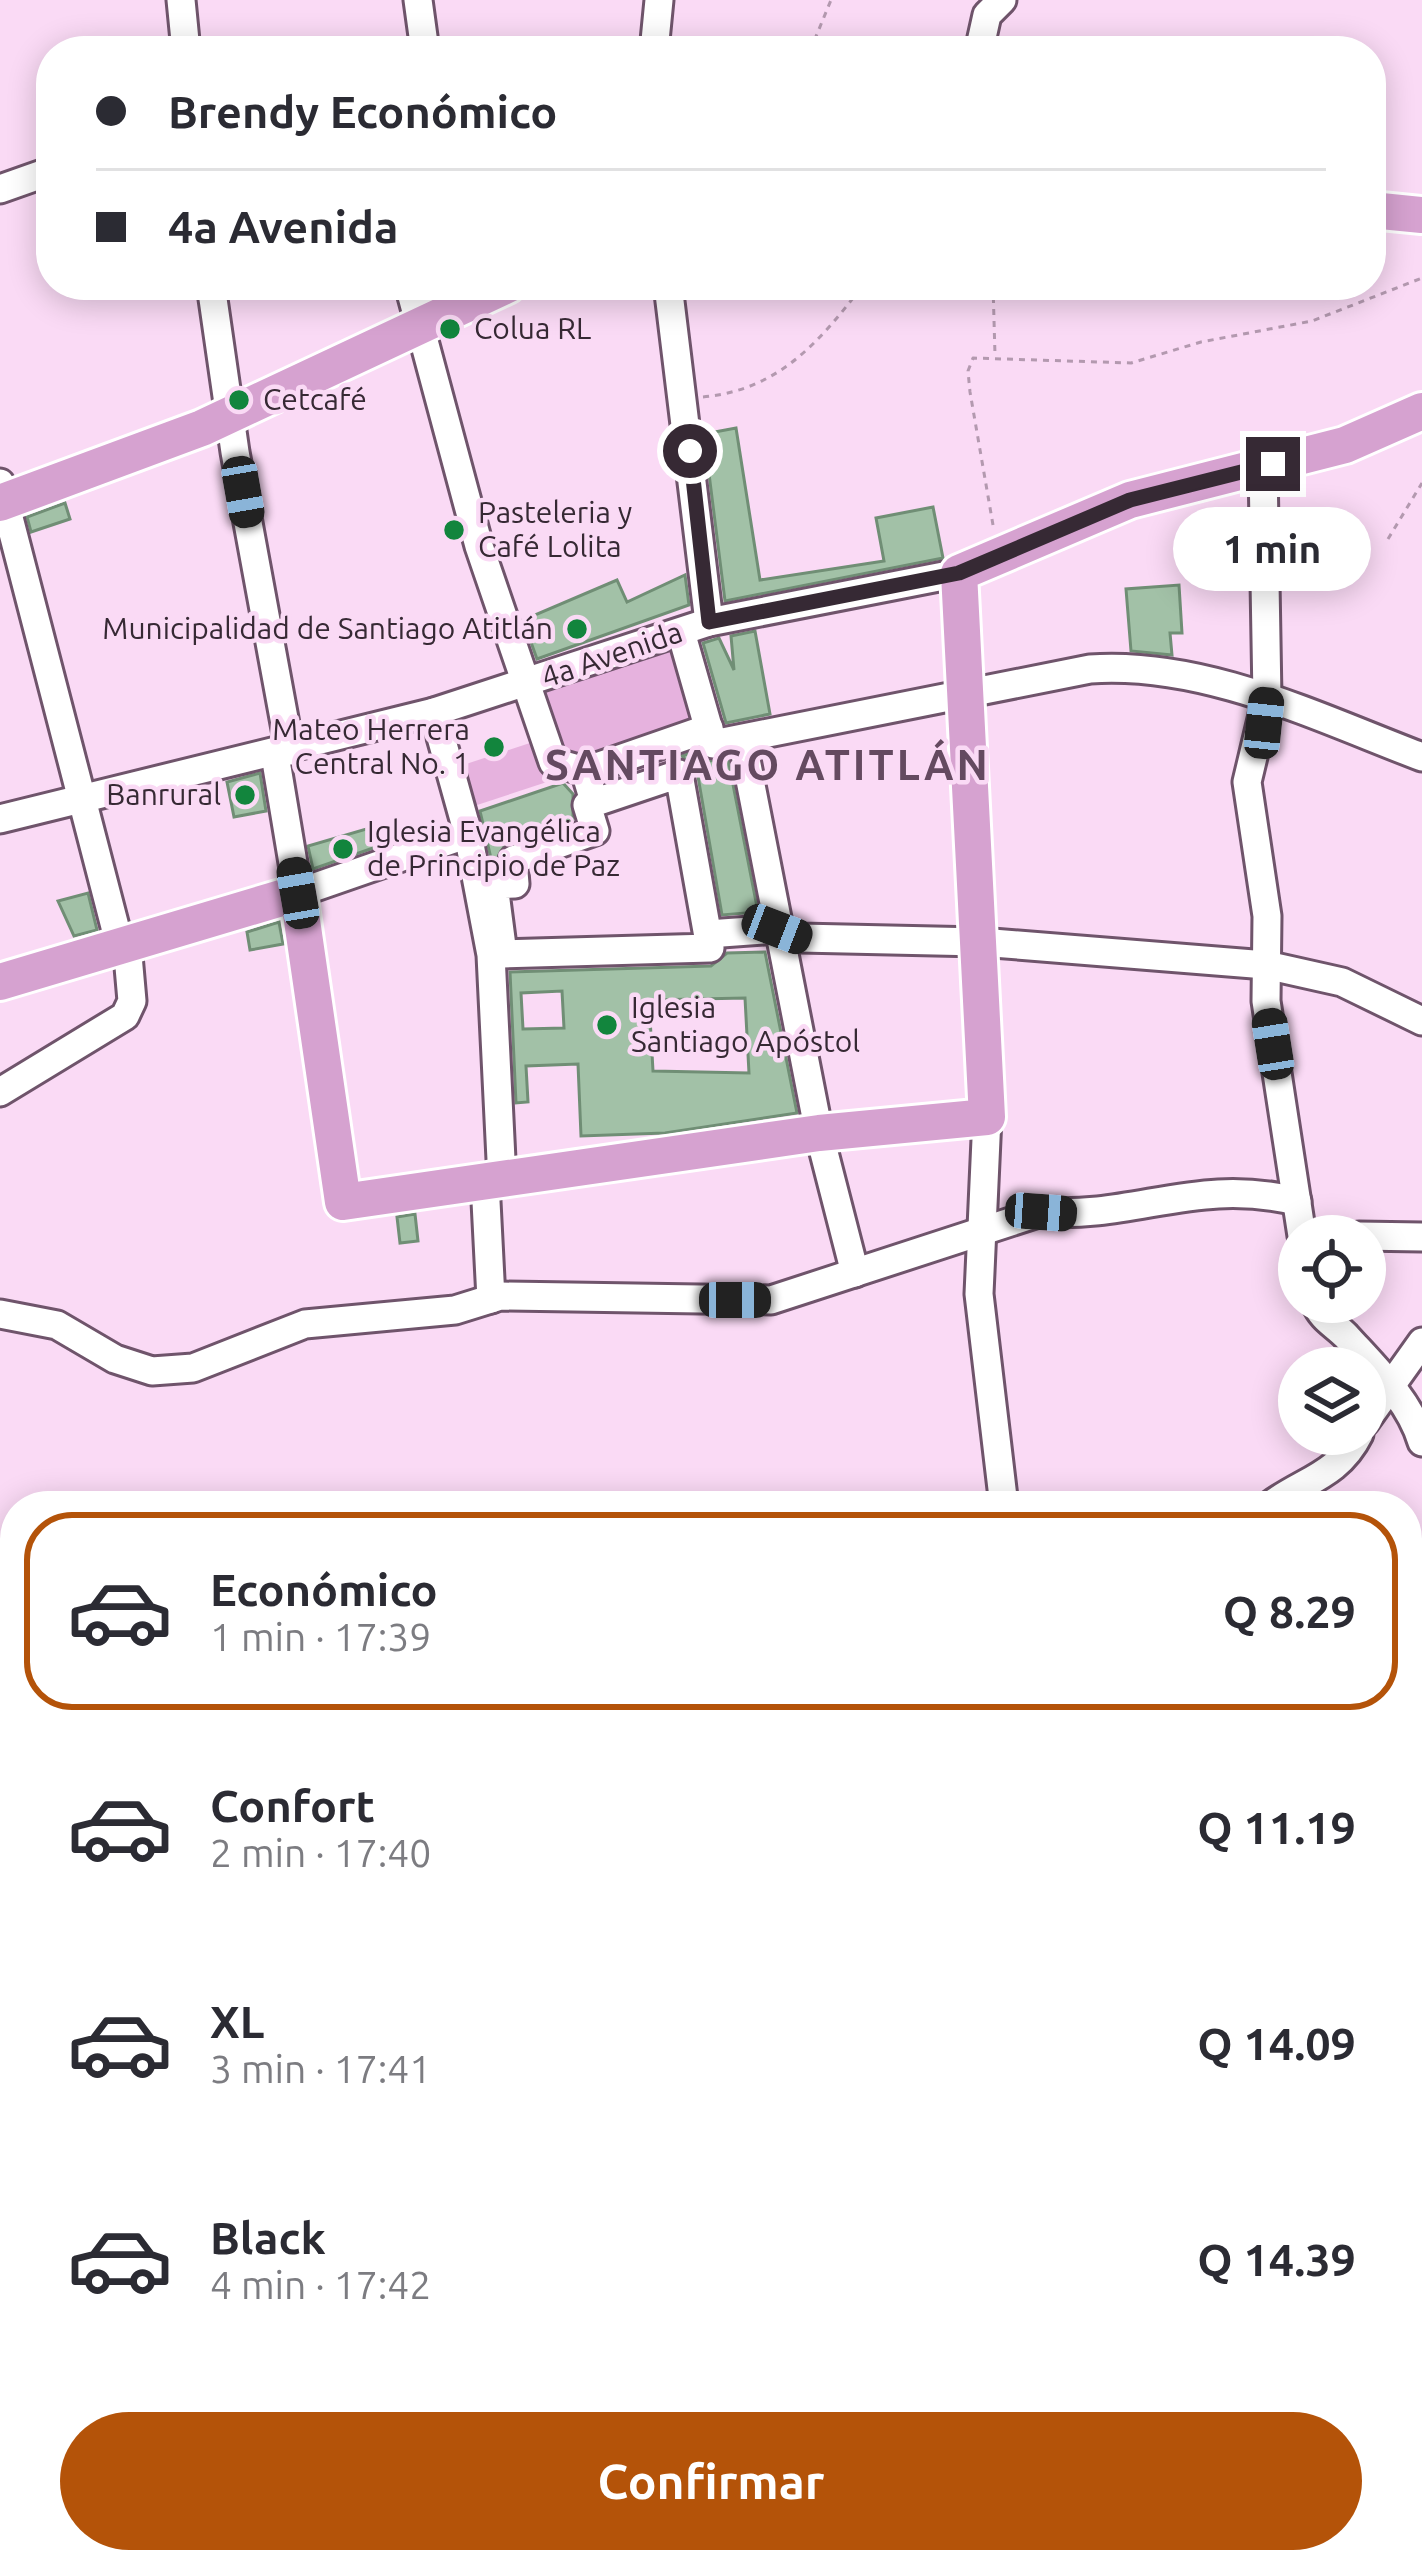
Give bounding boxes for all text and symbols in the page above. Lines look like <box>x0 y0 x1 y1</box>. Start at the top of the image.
text: Brendy Económico <box>168 86 557 137</box>
text: 4a Avenida <box>168 201 399 252</box>
place label: Colua RL <box>474 311 591 345</box>
marker: Colua RL <box>437 316 463 342</box>
place label: Cetcafé <box>263 382 367 416</box>
marker: Cetcafé <box>226 387 252 413</box>
route start <box>663 424 717 478</box>
route end <box>1246 437 1300 491</box>
car <box>219 453 267 531</box>
place label: Pasteleria y Café Lolita <box>478 495 632 563</box>
callout: 1 min <box>1174 506 1372 590</box>
marker: Pasteleria y Café Lolita <box>441 517 467 543</box>
text: 1 min <box>1223 527 1321 570</box>
place label: Municipalidad de Santiago Atitlán <box>102 611 553 645</box>
street label: 4a Avenida <box>537 614 687 694</box>
marker: Municipalidad de Santiago Atitlán <box>564 616 590 642</box>
car <box>1242 685 1286 761</box>
place label: Mateo Herrera Central No. 1 <box>272 712 470 780</box>
marker: Mateo Herrera Central No. 1 <box>481 734 507 760</box>
district label: SANTIAGO ATITLÁN <box>545 738 991 788</box>
place label: Banrural <box>106 777 221 811</box>
marker: Banrural <box>232 782 258 808</box>
place label: Iglesia Evangélica de Principio de Paz <box>367 814 620 882</box>
marker: Iglesia Evangélica de Principio de Paz <box>330 836 356 862</box>
car <box>274 854 322 932</box>
car <box>737 899 817 959</box>
place label: Iglesia Santiago Apóstol <box>631 990 860 1058</box>
car <box>1250 1006 1296 1082</box>
marker: Iglesia Santiago Apóstol <box>594 1012 620 1038</box>
car <box>1004 1192 1078 1232</box>
map controls <box>1278 1215 1386 1455</box>
button: locate <box>1278 1215 1386 1323</box>
car <box>699 1282 771 1318</box>
button: layers <box>1278 1347 1386 1455</box>
icon: car <box>66 1557 174 1665</box>
text: Económico <box>210 1564 438 1615</box>
text: Q 8.29 <box>1223 1586 1356 1637</box>
text: 1 min · 17:39 <box>210 1615 431 1658</box>
icon: car <box>66 1773 174 1881</box>
text: Confort <box>210 1780 375 1831</box>
text: Q 11.19 <box>1197 1802 1356 1853</box>
text: 2 min · 17:40 <box>210 1831 431 1874</box>
icon: car <box>66 1989 174 2097</box>
text: XL <box>210 1996 264 2047</box>
text: Q 14.09 <box>1197 2018 1356 2069</box>
text: 3 min · 17:41 <box>210 2047 431 2090</box>
icon: car <box>66 2205 174 2313</box>
text: Black <box>210 2212 326 2263</box>
text: Q 14.39 <box>1197 2234 1356 2285</box>
text: 4 min · 17:42 <box>210 2263 431 2306</box>
button: Confirmar <box>60 2412 1362 2550</box>

